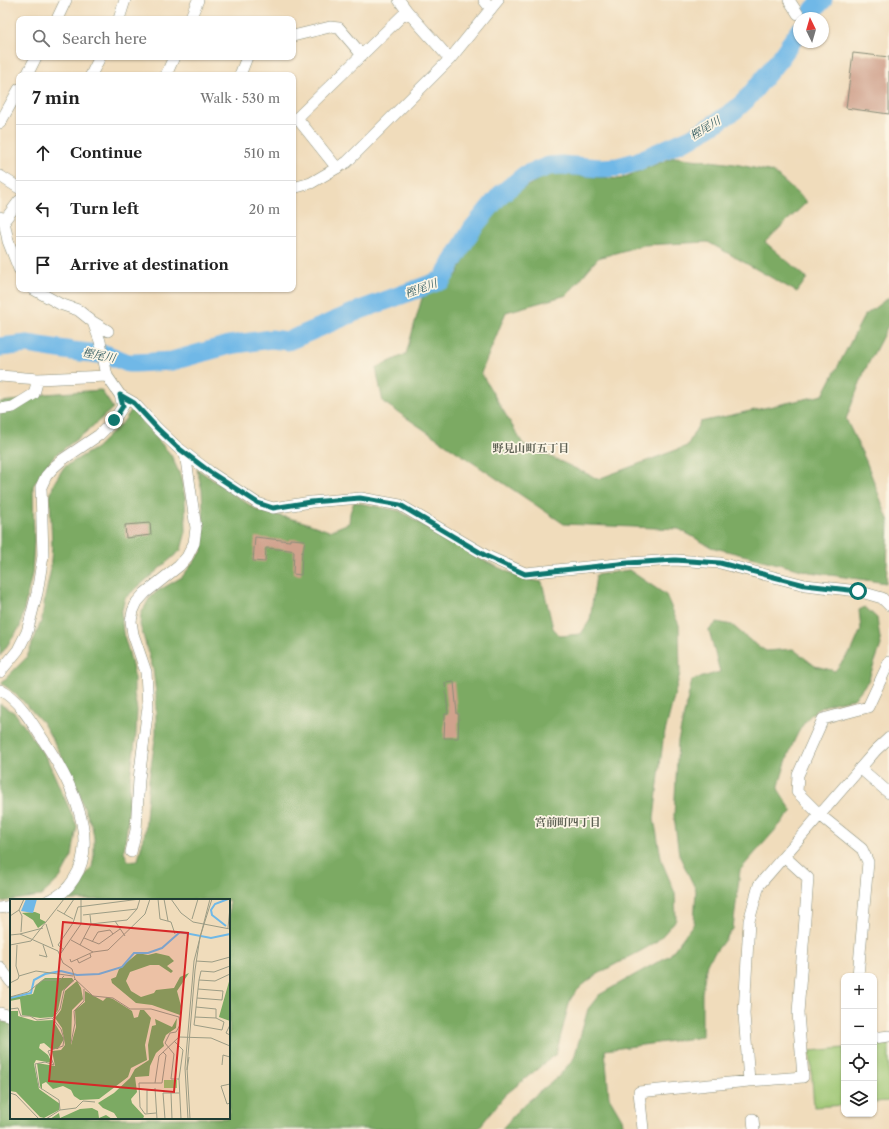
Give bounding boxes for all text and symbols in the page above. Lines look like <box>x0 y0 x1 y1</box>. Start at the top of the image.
north arrow <box>793 12 829 48</box>
search box <box>16 16 296 60</box>
icon: search <box>30 27 52 49</box>
text: Search here <box>62 29 147 48</box>
text: 7 min <box>32 88 80 108</box>
text: Walk · 530 m <box>200 90 280 106</box>
water label: 樫尾川 <box>687 113 724 142</box>
icon: ahead <box>32 142 54 164</box>
text: Continue <box>70 143 142 162</box>
text: 510 m <box>244 145 280 161</box>
icon: left <box>32 198 54 220</box>
text: Turn left <box>70 199 139 218</box>
text: 20 m <box>249 201 280 217</box>
icon: arrive <box>32 254 54 276</box>
text: Arrive at destination <box>70 255 229 274</box>
water label: 樫尾川 <box>403 275 440 300</box>
water label: 樫尾川 <box>81 345 118 365</box>
route end <box>105 411 123 429</box>
district label: 野見山町五丁目 <box>493 441 570 455</box>
route start <box>849 582 867 600</box>
district label: 宮前町四丁目 <box>535 815 601 829</box>
inset map <box>10 899 230 1119</box>
map controls <box>841 973 877 1117</box>
button: + <box>841 973 877 1009</box>
button: − <box>841 1009 877 1045</box>
button: locate <box>841 1045 877 1081</box>
button: layers <box>841 1081 877 1117</box>

